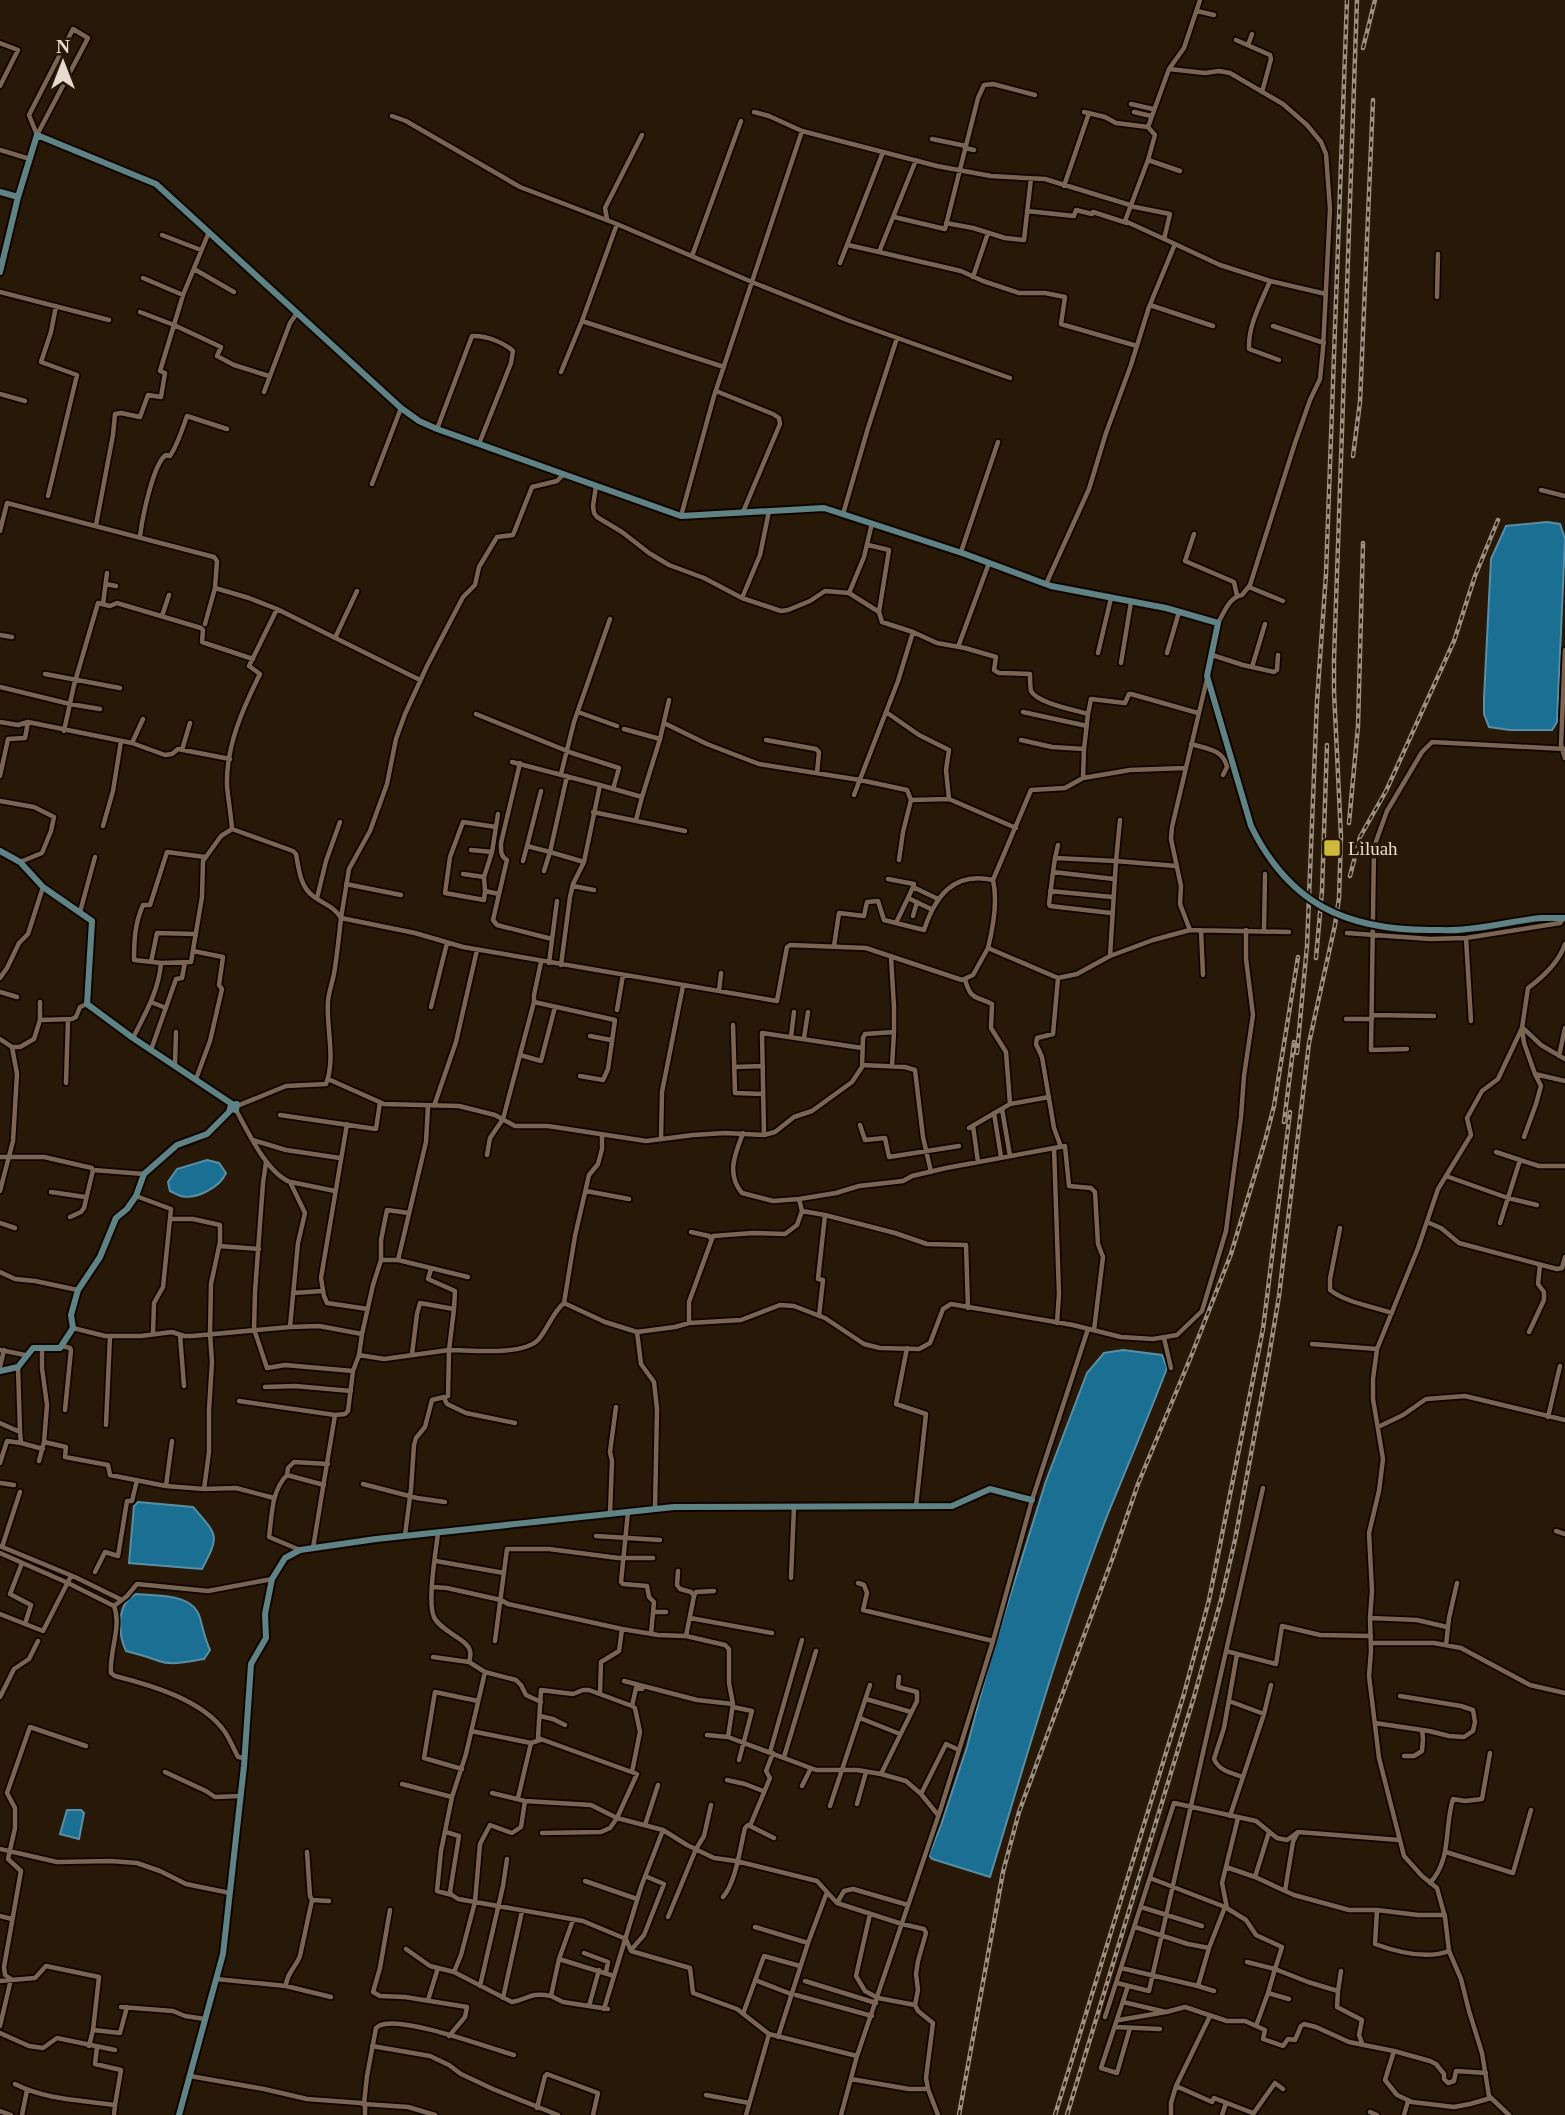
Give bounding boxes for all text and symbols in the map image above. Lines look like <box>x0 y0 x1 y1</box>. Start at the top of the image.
north arrow <box>28 28 98 98</box>
text: N <box>56 36 70 57</box>
marker: Liluah <box>1322 838 1342 858</box>
place label: Liluah <box>1348 838 1398 859</box>

